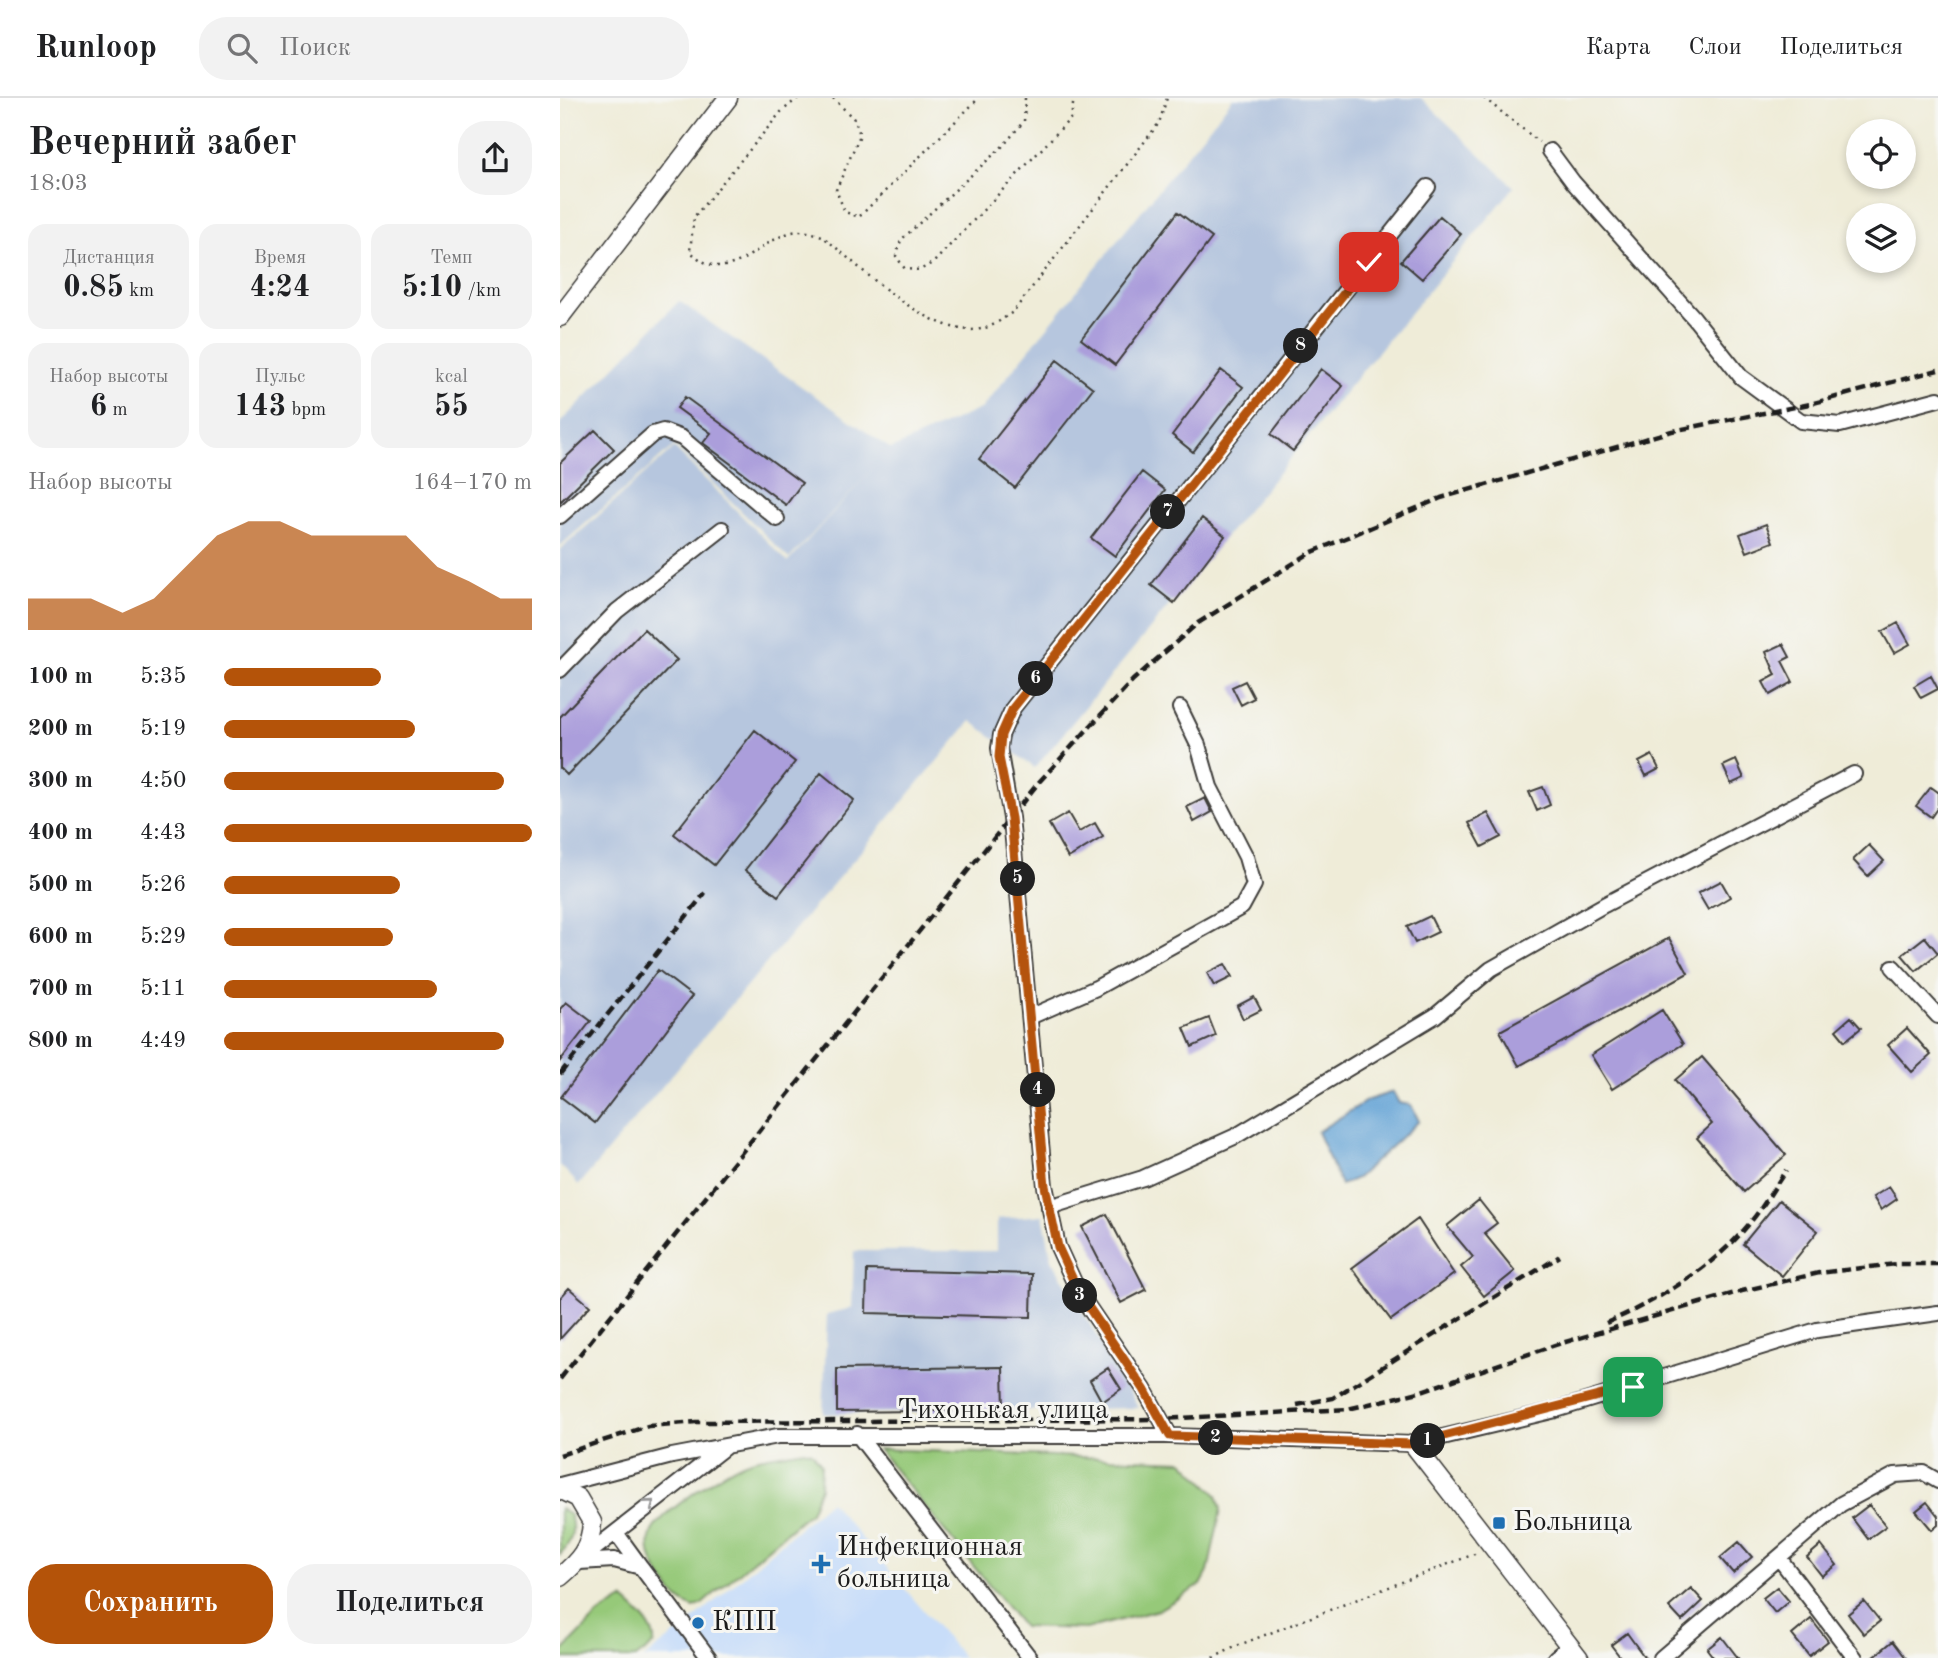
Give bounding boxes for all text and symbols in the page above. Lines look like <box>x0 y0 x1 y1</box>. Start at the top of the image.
search box <box>199 17 689 80</box>
icon: search <box>223 29 261 67</box>
text: Runloop <box>35 32 157 65</box>
text: Поиск <box>279 35 351 61</box>
text: Карта <box>1586 36 1651 60</box>
text: Слои <box>1689 36 1742 60</box>
text: Поделиться <box>1780 36 1903 60</box>
map controls <box>1846 119 1916 273</box>
button: locate <box>1846 119 1916 189</box>
button: share <box>458 121 532 195</box>
text: Вечерний забег <box>28 125 297 163</box>
text: 18:03 <box>28 172 88 195</box>
button: layers <box>1846 203 1916 273</box>
pin <box>1339 232 1399 292</box>
icon: check <box>1350 243 1388 281</box>
text: Дистанция <box>63 249 155 268</box>
text: Время <box>254 249 306 268</box>
text: Темп <box>430 249 473 268</box>
text: 0.85 <box>63 273 124 303</box>
text: 4:24 <box>250 273 310 303</box>
text: 5:10 <box>402 273 462 303</box>
text: km <box>124 282 154 301</box>
text: /km <box>462 282 501 301</box>
pin: 8 <box>1284 328 1318 364</box>
text: 8 <box>1295 336 1306 355</box>
text: Набор высоты <box>49 368 168 387</box>
text: Пульс <box>255 368 305 387</box>
text: kcal <box>435 368 468 387</box>
text: 6 <box>90 392 107 422</box>
text: 143 <box>234 392 286 422</box>
text: 55 <box>434 392 469 422</box>
text: m <box>107 401 128 420</box>
text: bpm <box>286 401 326 420</box>
text: Набор высоты <box>28 471 172 494</box>
text: 164–170 m <box>413 471 532 494</box>
pin: 7 <box>1150 494 1186 530</box>
text: 7 <box>1162 502 1173 521</box>
pin: 6 <box>1018 662 1054 696</box>
text: 100 m <box>28 665 93 688</box>
text: 5:35 <box>140 665 186 688</box>
text: 6 <box>1030 669 1041 688</box>
text: 200 m <box>28 717 93 740</box>
text: 5:19 <box>140 717 186 740</box>
text: 300 m <box>28 769 93 792</box>
text: 4:50 <box>140 769 186 792</box>
text: 400 m <box>28 821 93 844</box>
text: 4:43 <box>140 821 186 844</box>
pin: 5 <box>1000 862 1036 896</box>
text: 5 <box>1012 869 1023 888</box>
text: 500 m <box>28 873 93 896</box>
text: 5:26 <box>140 873 186 896</box>
text: 600 m <box>28 925 93 948</box>
text: 5:29 <box>140 925 186 948</box>
text: 700 m <box>28 977 93 1000</box>
text: 5:11 <box>140 977 186 1000</box>
text: 800 m <box>28 1029 93 1052</box>
text: 4:49 <box>140 1029 186 1052</box>
pin: 4 <box>1021 1072 1056 1108</box>
text: 4 <box>1032 1080 1043 1099</box>
pin: 3 <box>1063 1278 1098 1314</box>
text: 3 <box>1074 1286 1085 1305</box>
pin <box>1603 1357 1663 1417</box>
icon: arrive <box>1614 1368 1652 1406</box>
street label: Тихонькая улица <box>897 1397 1109 1425</box>
pin: 2 <box>1198 1420 1234 1456</box>
pin: 1 <box>1410 1424 1446 1458</box>
text: 2 <box>1210 1428 1221 1447</box>
text: 1 <box>1422 1431 1433 1450</box>
one-way arrow <box>642 1500 655 1513</box>
place label: Больница <box>1513 1509 1632 1537</box>
marker: Больница <box>1491 1515 1507 1531</box>
place label: Инфекционная больница <box>837 1534 1023 1594</box>
marker: Инфекционная больница <box>811 1554 831 1574</box>
button: Сохранить <box>28 1564 273 1644</box>
button: Поделиться <box>287 1564 532 1644</box>
place label: КПП <box>712 1609 777 1637</box>
marker: КПП <box>690 1615 706 1631</box>

